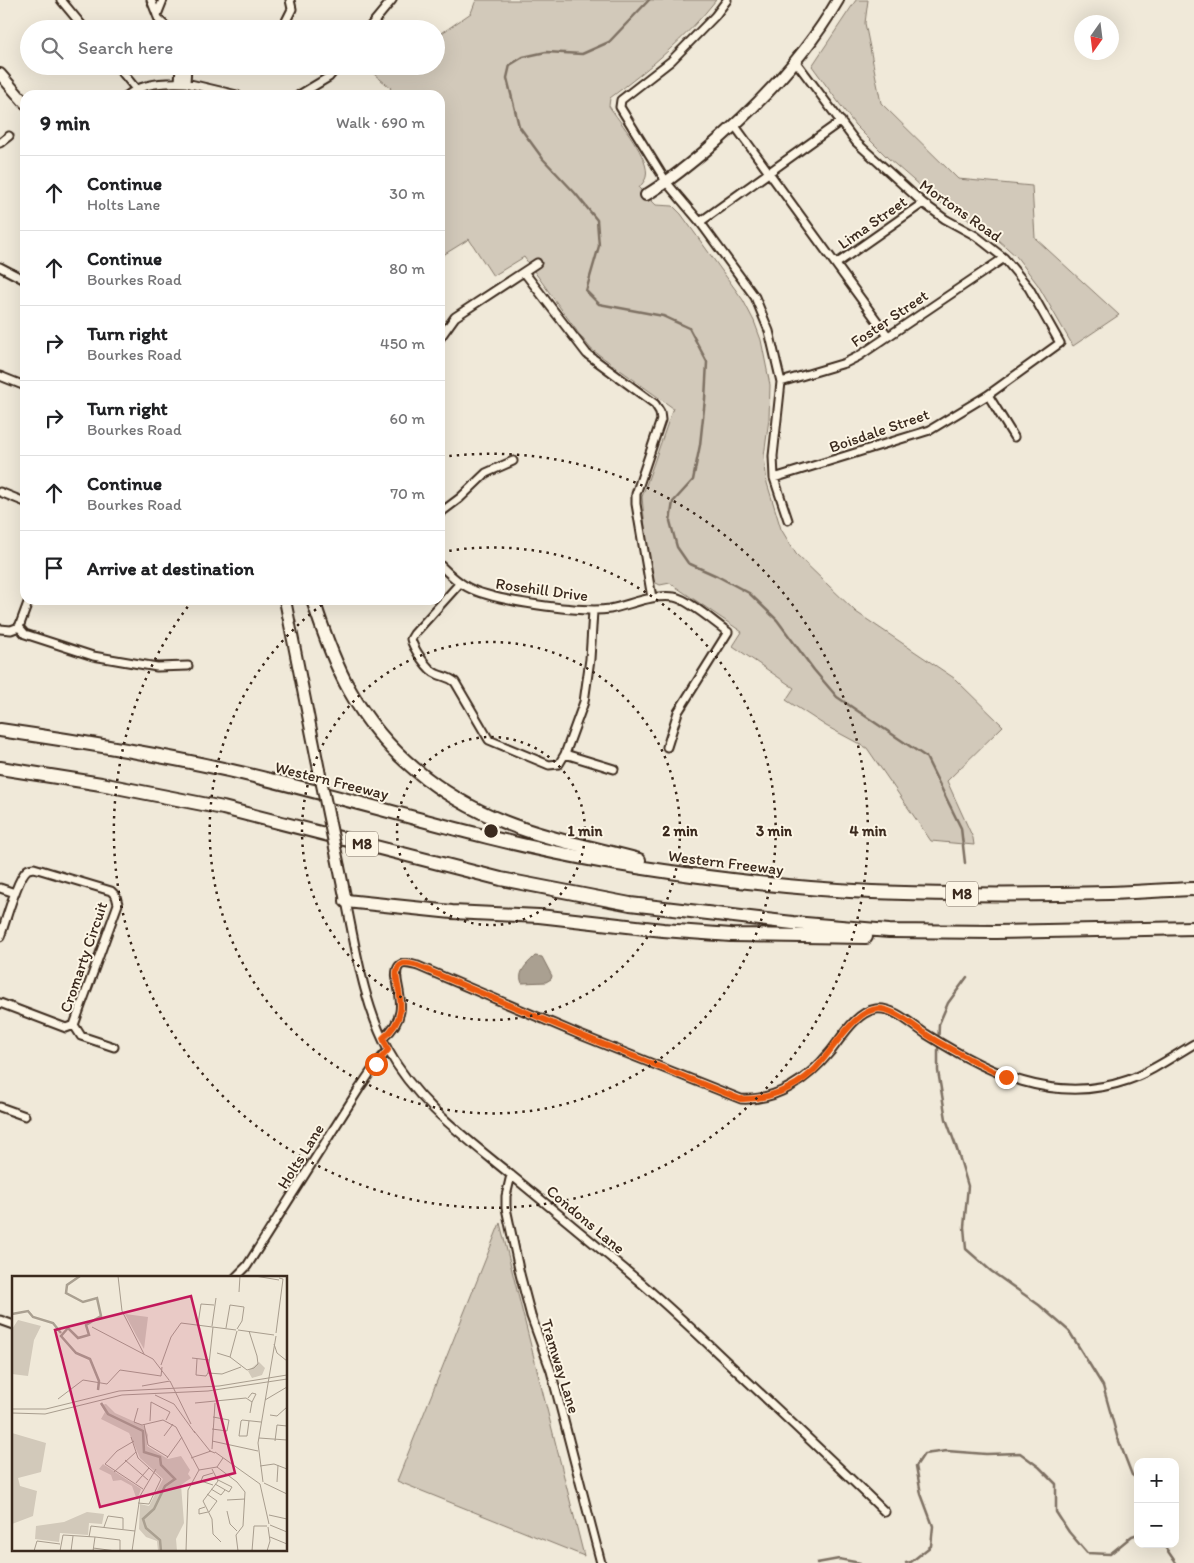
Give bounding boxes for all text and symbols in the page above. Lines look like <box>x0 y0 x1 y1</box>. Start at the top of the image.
north arrow <box>1074 15 1119 60</box>
search box <box>20 20 445 75</box>
icon: search <box>38 34 66 62</box>
text: Search here <box>78 36 173 59</box>
text: 9 min <box>40 110 90 135</box>
text: Walk · 690 m <box>336 113 425 132</box>
text: Continue <box>87 172 162 195</box>
street label: Mortons Road <box>916 175 1006 246</box>
icon: ahead <box>40 179 68 207</box>
text: 30 m <box>389 184 425 203</box>
street label: Lima Street <box>834 192 910 253</box>
text: Holts Lane <box>87 195 160 214</box>
text: Continue <box>87 247 162 270</box>
icon: ahead <box>40 254 68 282</box>
text: 80 m <box>389 259 425 278</box>
text: Bourkes Road <box>87 270 182 289</box>
street label: Foster Street <box>847 286 931 351</box>
text: Turn right <box>87 322 168 345</box>
icon: right <box>40 329 68 357</box>
text: 450 m <box>380 334 425 353</box>
text: Bourkes Road <box>87 345 182 364</box>
text: Turn right <box>87 397 168 420</box>
icon: right <box>40 404 68 432</box>
street label: Boisdale Street <box>827 404 932 457</box>
text: 60 m <box>390 409 425 428</box>
text: Bourkes Road <box>87 420 182 439</box>
text: Continue <box>87 472 162 495</box>
icon: ahead <box>40 479 68 507</box>
text: 70 m <box>390 484 425 503</box>
text: Bourkes Road <box>87 495 182 514</box>
icon: arrive <box>40 554 68 582</box>
text: Arrive at destination <box>87 557 254 580</box>
street label: Rosehill Drive <box>495 574 589 605</box>
street label: Western Freeway <box>273 757 391 804</box>
centre of rings <box>482 822 500 840</box>
text: 1 min <box>568 822 603 840</box>
text: 2 min <box>662 822 699 840</box>
text: 3 min <box>756 822 793 840</box>
text: 4 min <box>850 822 887 840</box>
road number: M8 <box>346 832 378 856</box>
street label: Western Freeway <box>667 846 785 879</box>
road number: M8 <box>946 882 978 906</box>
street label: Cromarty Circuit <box>56 899 111 1015</box>
route start <box>365 1053 388 1076</box>
route end <box>995 1066 1018 1089</box>
street label: Holts Lane <box>273 1120 328 1192</box>
street label: Condons Lane <box>543 1181 629 1258</box>
inset map <box>12 1276 288 1550</box>
street label: Tramway Lane <box>537 1317 584 1416</box>
map controls <box>1134 1458 1179 1548</box>
button: + <box>1134 1458 1179 1503</box>
button: − <box>1134 1503 1179 1548</box>

